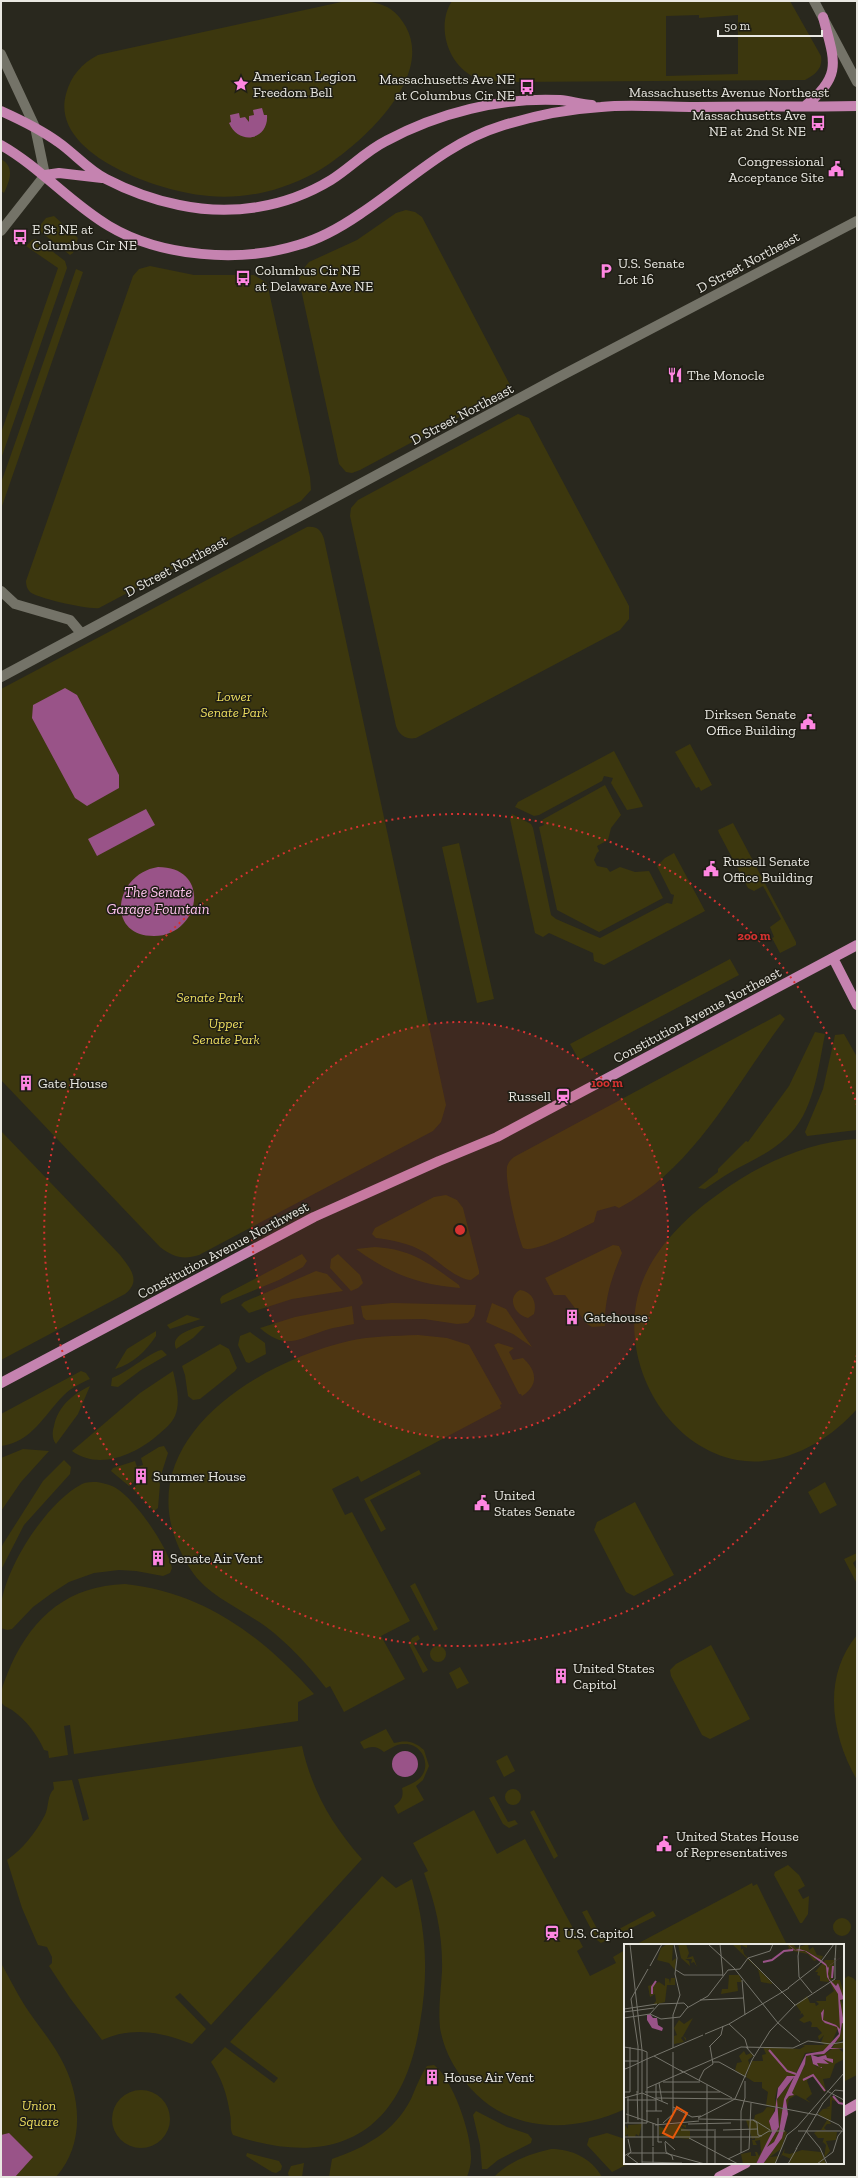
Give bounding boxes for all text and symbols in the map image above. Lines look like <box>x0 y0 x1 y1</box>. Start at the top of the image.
scale bar <box>718 12 822 38</box>
text: 50 m <box>724 19 751 33</box>
place label: American Legion Freedom Bell <box>253 68 356 101</box>
place label: Massachusetts Ave NE at Columbus Cir NE <box>379 71 515 104</box>
place icon: American Legion Freedom Bell <box>232 75 250 93</box>
bus stop icon: Massachusetts Ave NE at Columbus Cir NE <box>518 78 536 96</box>
street label: Massachusetts Avenue Northeast <box>629 84 830 101</box>
place label: Massachusetts Ave NE at 2nd St NE <box>692 107 806 140</box>
bus stop icon: Massachusetts Ave NE at 2nd St NE <box>809 114 827 132</box>
place label: Congressional Acceptance Site <box>729 153 824 186</box>
public building icon: Congressional Acceptance Site <box>827 160 845 178</box>
place label: E St NE at Columbus Cir NE <box>32 221 137 254</box>
bus stop icon: E St NE at Columbus Cir NE <box>11 228 29 246</box>
street label: D Street Northeast <box>694 228 803 297</box>
place label: U.S. Senate Lot 16 <box>618 255 685 288</box>
place label: Columbus Cir NE at Delaware Ave NE <box>255 262 373 295</box>
parking icon: U.S. Senate Lot 16 <box>597 262 615 280</box>
bus stop icon: Columbus Cir NE at Delaware Ave NE <box>234 269 252 287</box>
restaurant icon: The Monocle <box>666 366 684 384</box>
place label: The Monocle <box>687 367 765 384</box>
street label: D Street Northeast <box>408 380 517 449</box>
street label: D Street Northeast <box>122 532 231 601</box>
park label: Lower Senate Park <box>200 688 268 721</box>
place label: Dirksen Senate Office Building <box>705 706 796 739</box>
public building icon: Dirksen Senate Office Building <box>799 713 817 731</box>
place label: Russell Senate Office Building <box>723 853 813 886</box>
public building icon: Russell Senate Office Building <box>702 860 720 878</box>
water label: The Senate Garage Fountain <box>106 883 210 918</box>
text: 200 m <box>737 929 771 943</box>
street label: Constitution Avenue Northeast <box>610 963 785 1067</box>
park label: Senate Park <box>176 989 244 1006</box>
park label: Upper Senate Park <box>192 1015 260 1048</box>
building icon: Gate House <box>17 1074 35 1092</box>
place label: Gate House <box>38 1075 108 1092</box>
text: 100 m <box>591 1076 623 1090</box>
station icon: Russell <box>554 1087 572 1105</box>
place label: Russell <box>508 1088 551 1105</box>
street label: Constitution Avenue Northwest <box>135 1198 312 1303</box>
centre of rings <box>453 1223 467 1237</box>
building icon: Gatehouse <box>563 1308 581 1326</box>
place label: Gatehouse <box>584 1309 648 1326</box>
building icon: Summer House <box>132 1467 150 1485</box>
place label: Summer House <box>153 1468 246 1485</box>
place label: United States Senate <box>494 1487 576 1520</box>
public building icon: United States Senate <box>473 1494 491 1512</box>
building icon: Senate Air Vent <box>149 1549 167 1567</box>
place label: Senate Air Vent <box>170 1550 263 1567</box>
place label: United States Capitol <box>573 1660 655 1693</box>
building icon: United States Capitol <box>552 1667 570 1685</box>
place label: United States House of Representatives <box>676 1828 799 1861</box>
public building icon: United States House of Representatives <box>655 1835 673 1853</box>
station icon: U.S. Capitol <box>543 1924 561 1942</box>
place label: U.S. Capitol <box>564 1925 634 1942</box>
inset map <box>624 1944 844 2164</box>
building icon: House Air Vent <box>423 2068 441 2086</box>
place label: House Air Vent <box>444 2069 535 2086</box>
park label: Union Square <box>19 2097 59 2130</box>

